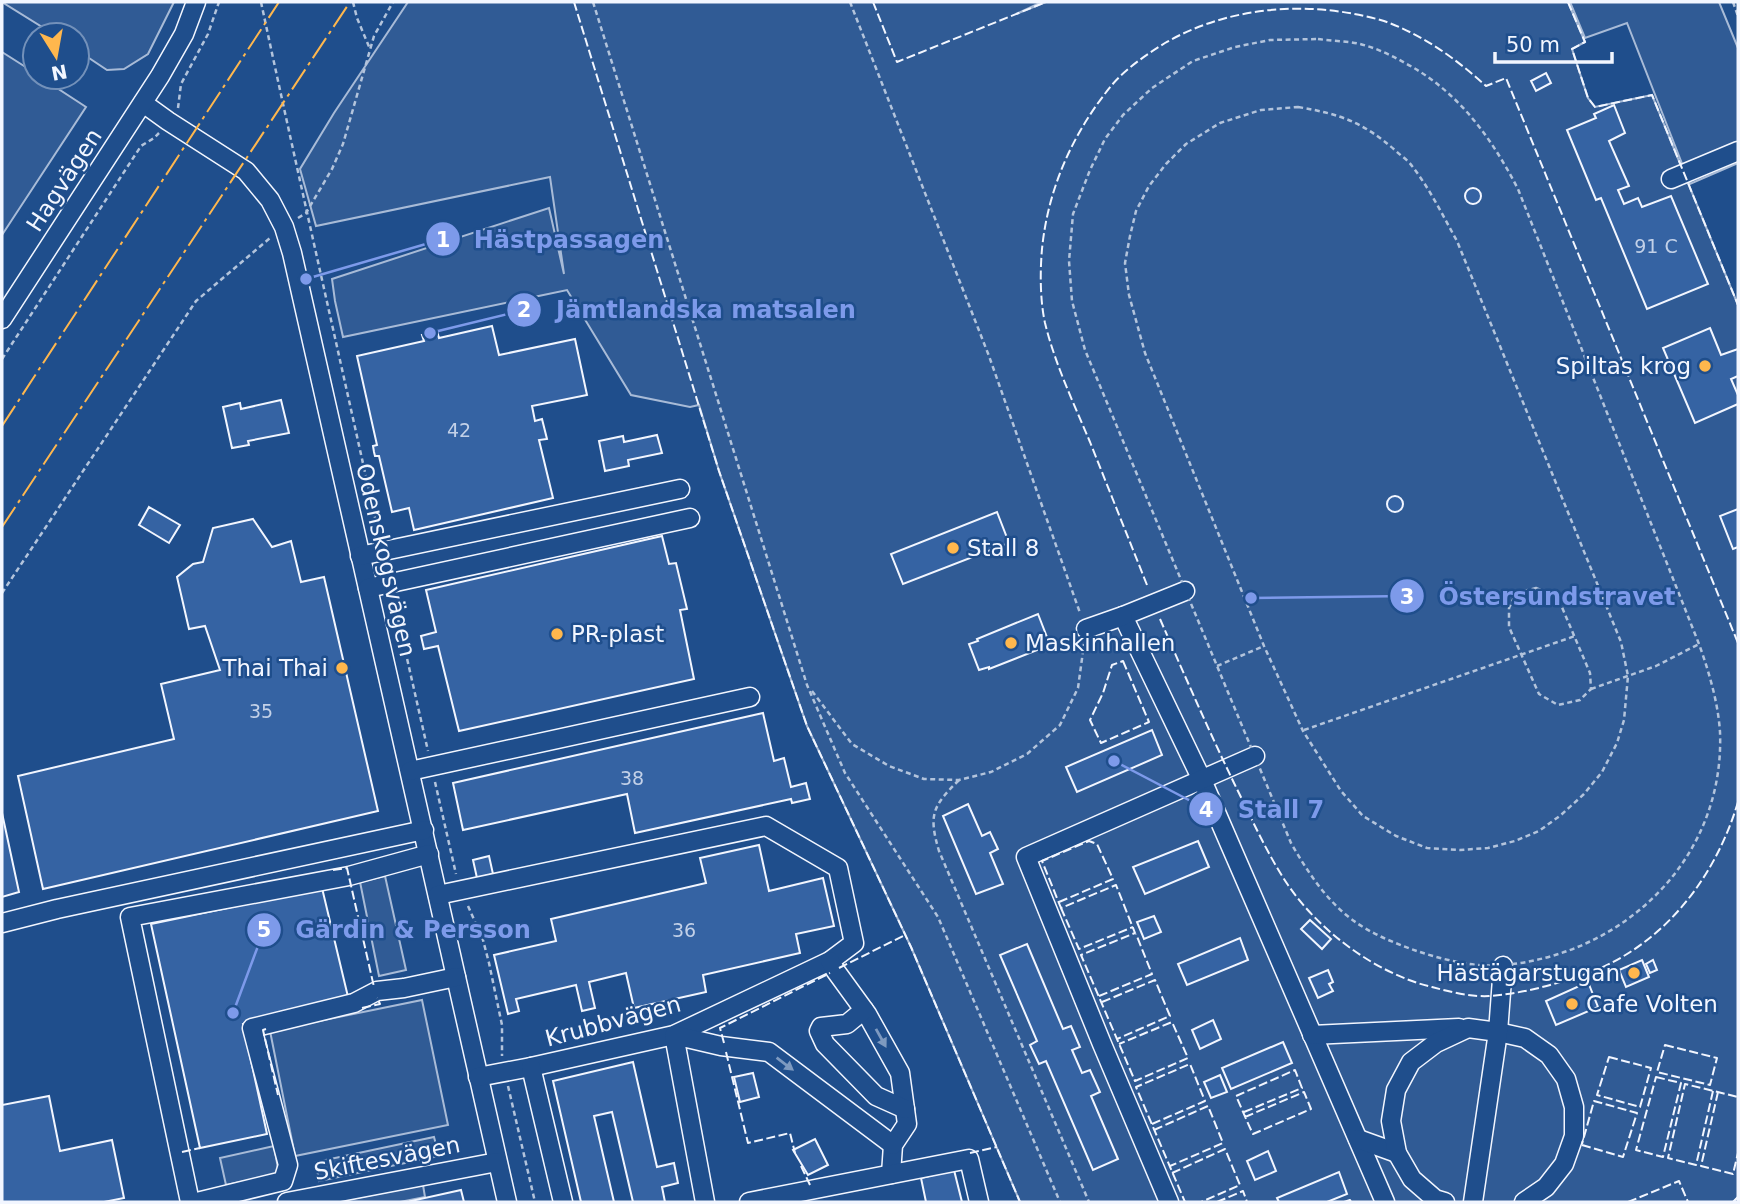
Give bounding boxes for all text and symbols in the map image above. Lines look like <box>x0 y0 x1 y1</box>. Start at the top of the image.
north arrow <box>21 21 91 91</box>
scale bar <box>1495 21 1612 65</box>
text: 50 m <box>1506 33 1560 57</box>
text: N <box>49 60 69 85</box>
street label: Hagvägen <box>21 124 107 236</box>
callout: Hästpassagen <box>425 217 679 262</box>
text: Hästpassagen <box>474 226 664 254</box>
text: 1 <box>436 228 450 252</box>
house number: 91 C <box>1634 235 1678 257</box>
callout: Jämtlandska matsalen <box>507 287 870 332</box>
text: Jämtlandska matsalen <box>554 296 856 324</box>
text: 2 <box>517 298 531 322</box>
place label: Spiltas krog <box>1556 353 1691 379</box>
marker: Spiltas krog <box>1697 358 1713 374</box>
house number: 42 <box>447 419 471 441</box>
street label: Odenskogsvägen <box>351 461 421 659</box>
place label: Stall 8 <box>967 535 1039 561</box>
marker: Stall 8 <box>945 540 961 556</box>
callout: Östersundstravet <box>1390 574 1690 619</box>
text: Östersundstravet <box>1438 581 1676 611</box>
text: 3 <box>1400 585 1414 609</box>
place label: PR-plast <box>571 621 664 647</box>
marker: PR-plast <box>549 626 565 642</box>
place label: Maskinhallen <box>1025 630 1175 656</box>
marker: Maskinhallen <box>1003 635 1019 651</box>
place label: Thai Thai <box>221 655 328 681</box>
marker: Thai Thai <box>334 660 350 676</box>
house number: 35 <box>249 700 273 722</box>
house number: 38 <box>620 767 644 789</box>
callout: Stall 7 <box>1188 787 1338 832</box>
text: Stall 7 <box>1238 796 1324 824</box>
text: 4 <box>1199 798 1213 822</box>
callout: Gärdin & Persson <box>246 907 545 952</box>
text: Gärdin & Persson <box>295 916 531 944</box>
text: 5 <box>257 918 271 942</box>
house number: 36 <box>672 919 696 941</box>
place label: Hästägarstugan <box>1437 960 1620 986</box>
marker: Hästägarstugan <box>1626 965 1642 981</box>
street label: Krubbvägen <box>542 990 684 1052</box>
place label: Cafe Volten <box>1586 991 1718 1017</box>
marker: Cafe Volten <box>1564 996 1580 1012</box>
one-way arrow <box>875 1029 887 1048</box>
one-way arrow <box>776 1057 794 1071</box>
street label: Skiftesvägen <box>312 1131 462 1185</box>

